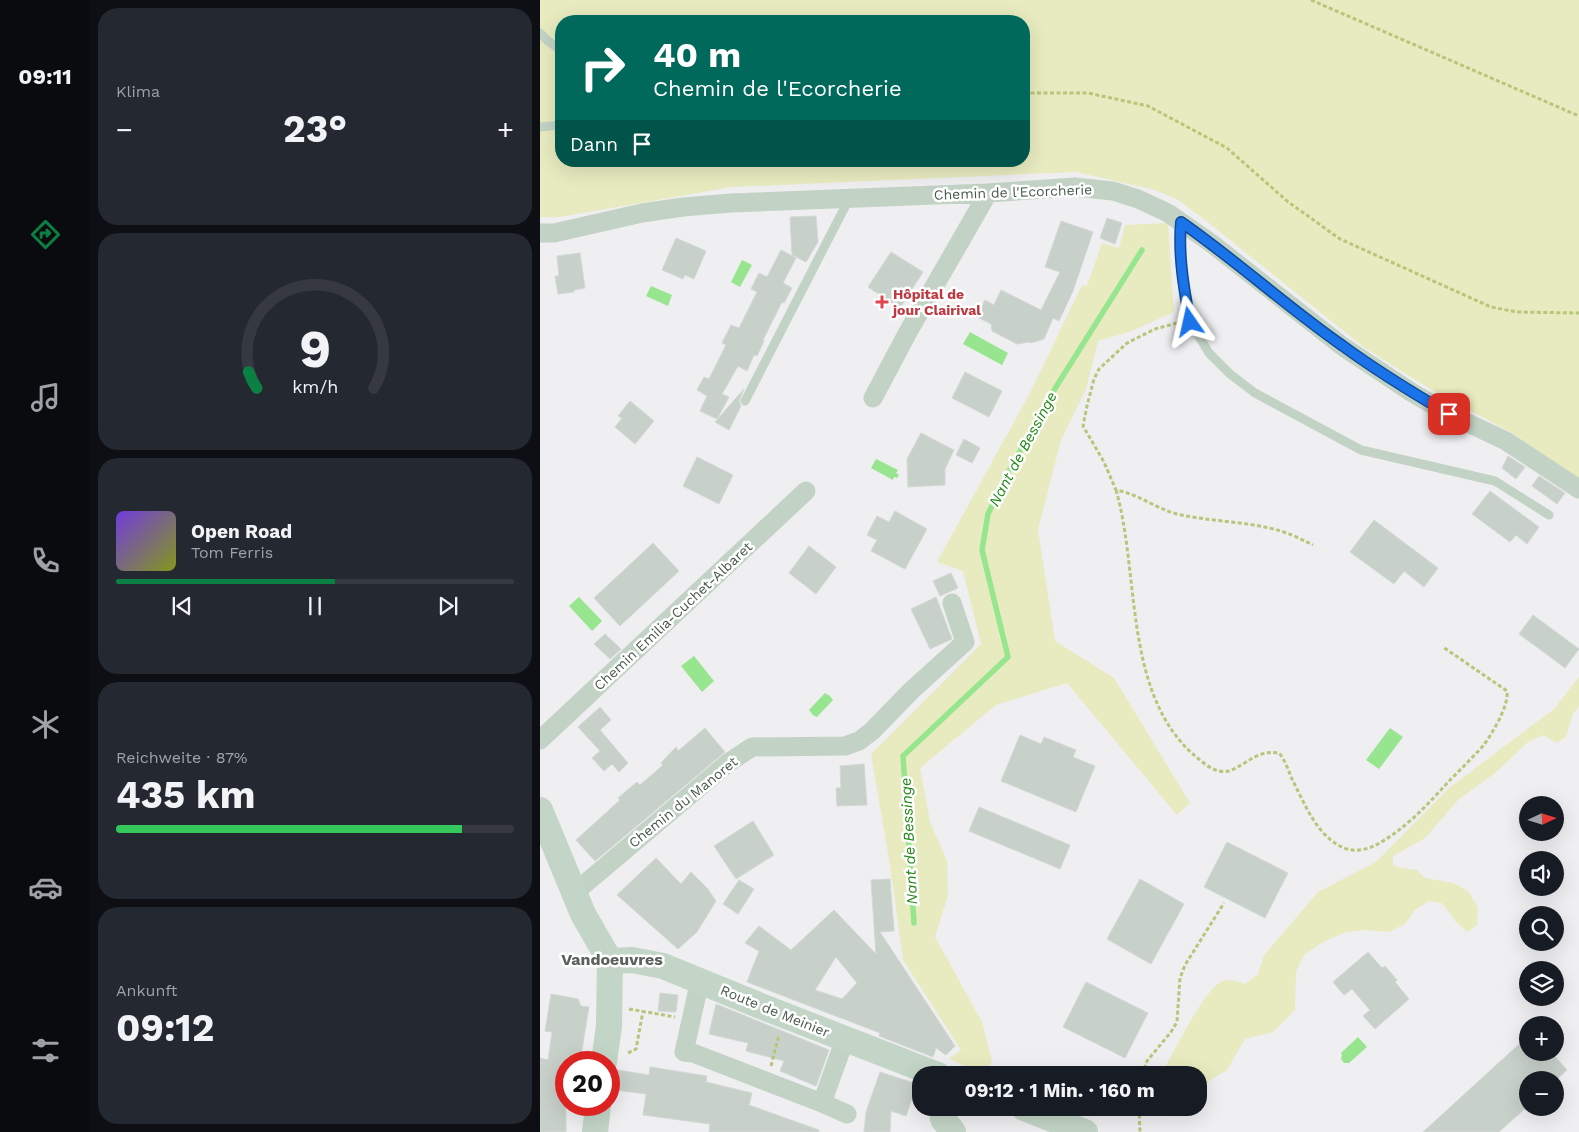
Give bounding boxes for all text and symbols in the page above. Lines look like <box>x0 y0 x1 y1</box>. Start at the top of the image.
text: 40 m <box>653 34 741 76</box>
icon: right <box>570 35 635 100</box>
text: 09:11 <box>18 64 72 89</box>
text: Chemin de l'Ecorcherie <box>653 76 902 101</box>
text: Klima <box>116 82 160 101</box>
text: 23° <box>283 107 347 151</box>
text: − <box>116 113 133 146</box>
text: + <box>497 113 514 146</box>
icon: arrive <box>628 130 656 158</box>
text: Dann <box>570 133 618 156</box>
street label: Chemin de l'Ecorcherie <box>934 181 1092 203</box>
icon: directions <box>28 217 63 252</box>
place label: Hôpital de jour Clairival <box>891 286 981 318</box>
marker: Hôpital de jour Clairival <box>875 295 889 309</box>
position arrow <box>1163 295 1215 347</box>
text: 9 <box>299 319 331 380</box>
text: km/h <box>292 376 338 397</box>
icon: music <box>28 380 63 415</box>
water label: Nant de Bessinge <box>985 389 1061 509</box>
pin <box>1428 393 1470 435</box>
icon: arrive <box>1435 400 1463 428</box>
text: Open Road <box>191 520 292 543</box>
street label: Chemin Emilia-Cuchet-Albaret <box>591 538 755 694</box>
icon: phone <box>28 543 63 578</box>
text: Tom Ferris <box>191 543 273 562</box>
icon: previous <box>168 592 196 620</box>
icon: pause <box>301 592 329 620</box>
icon: next <box>434 592 462 620</box>
icon: climate <box>28 707 63 742</box>
text: Reichweite · 87% <box>116 748 248 767</box>
street label: Chemin du Manoret <box>625 753 741 851</box>
text: 435 km <box>116 773 256 817</box>
water label: Nant de Bessinge <box>897 777 921 905</box>
north arrow <box>1519 796 1564 841</box>
map controls <box>1519 796 1564 1116</box>
button: sound <box>1519 851 1564 896</box>
icon: car <box>28 870 63 905</box>
button: search <box>1519 906 1564 951</box>
district label: Vandoeuvres <box>561 950 663 969</box>
button: layers <box>1519 961 1564 1006</box>
text: Ankunft <box>116 981 177 1000</box>
street label: Route de Meinier <box>718 982 832 1040</box>
text: 09:12 <box>116 1006 214 1050</box>
button: + <box>1519 1016 1564 1061</box>
icon: filters <box>28 1033 63 1068</box>
speed limit sign: 20 <box>555 1051 620 1116</box>
button: − <box>1519 1071 1564 1116</box>
text: 09:12 · 1 Min. · 160 m <box>964 1079 1155 1102</box>

